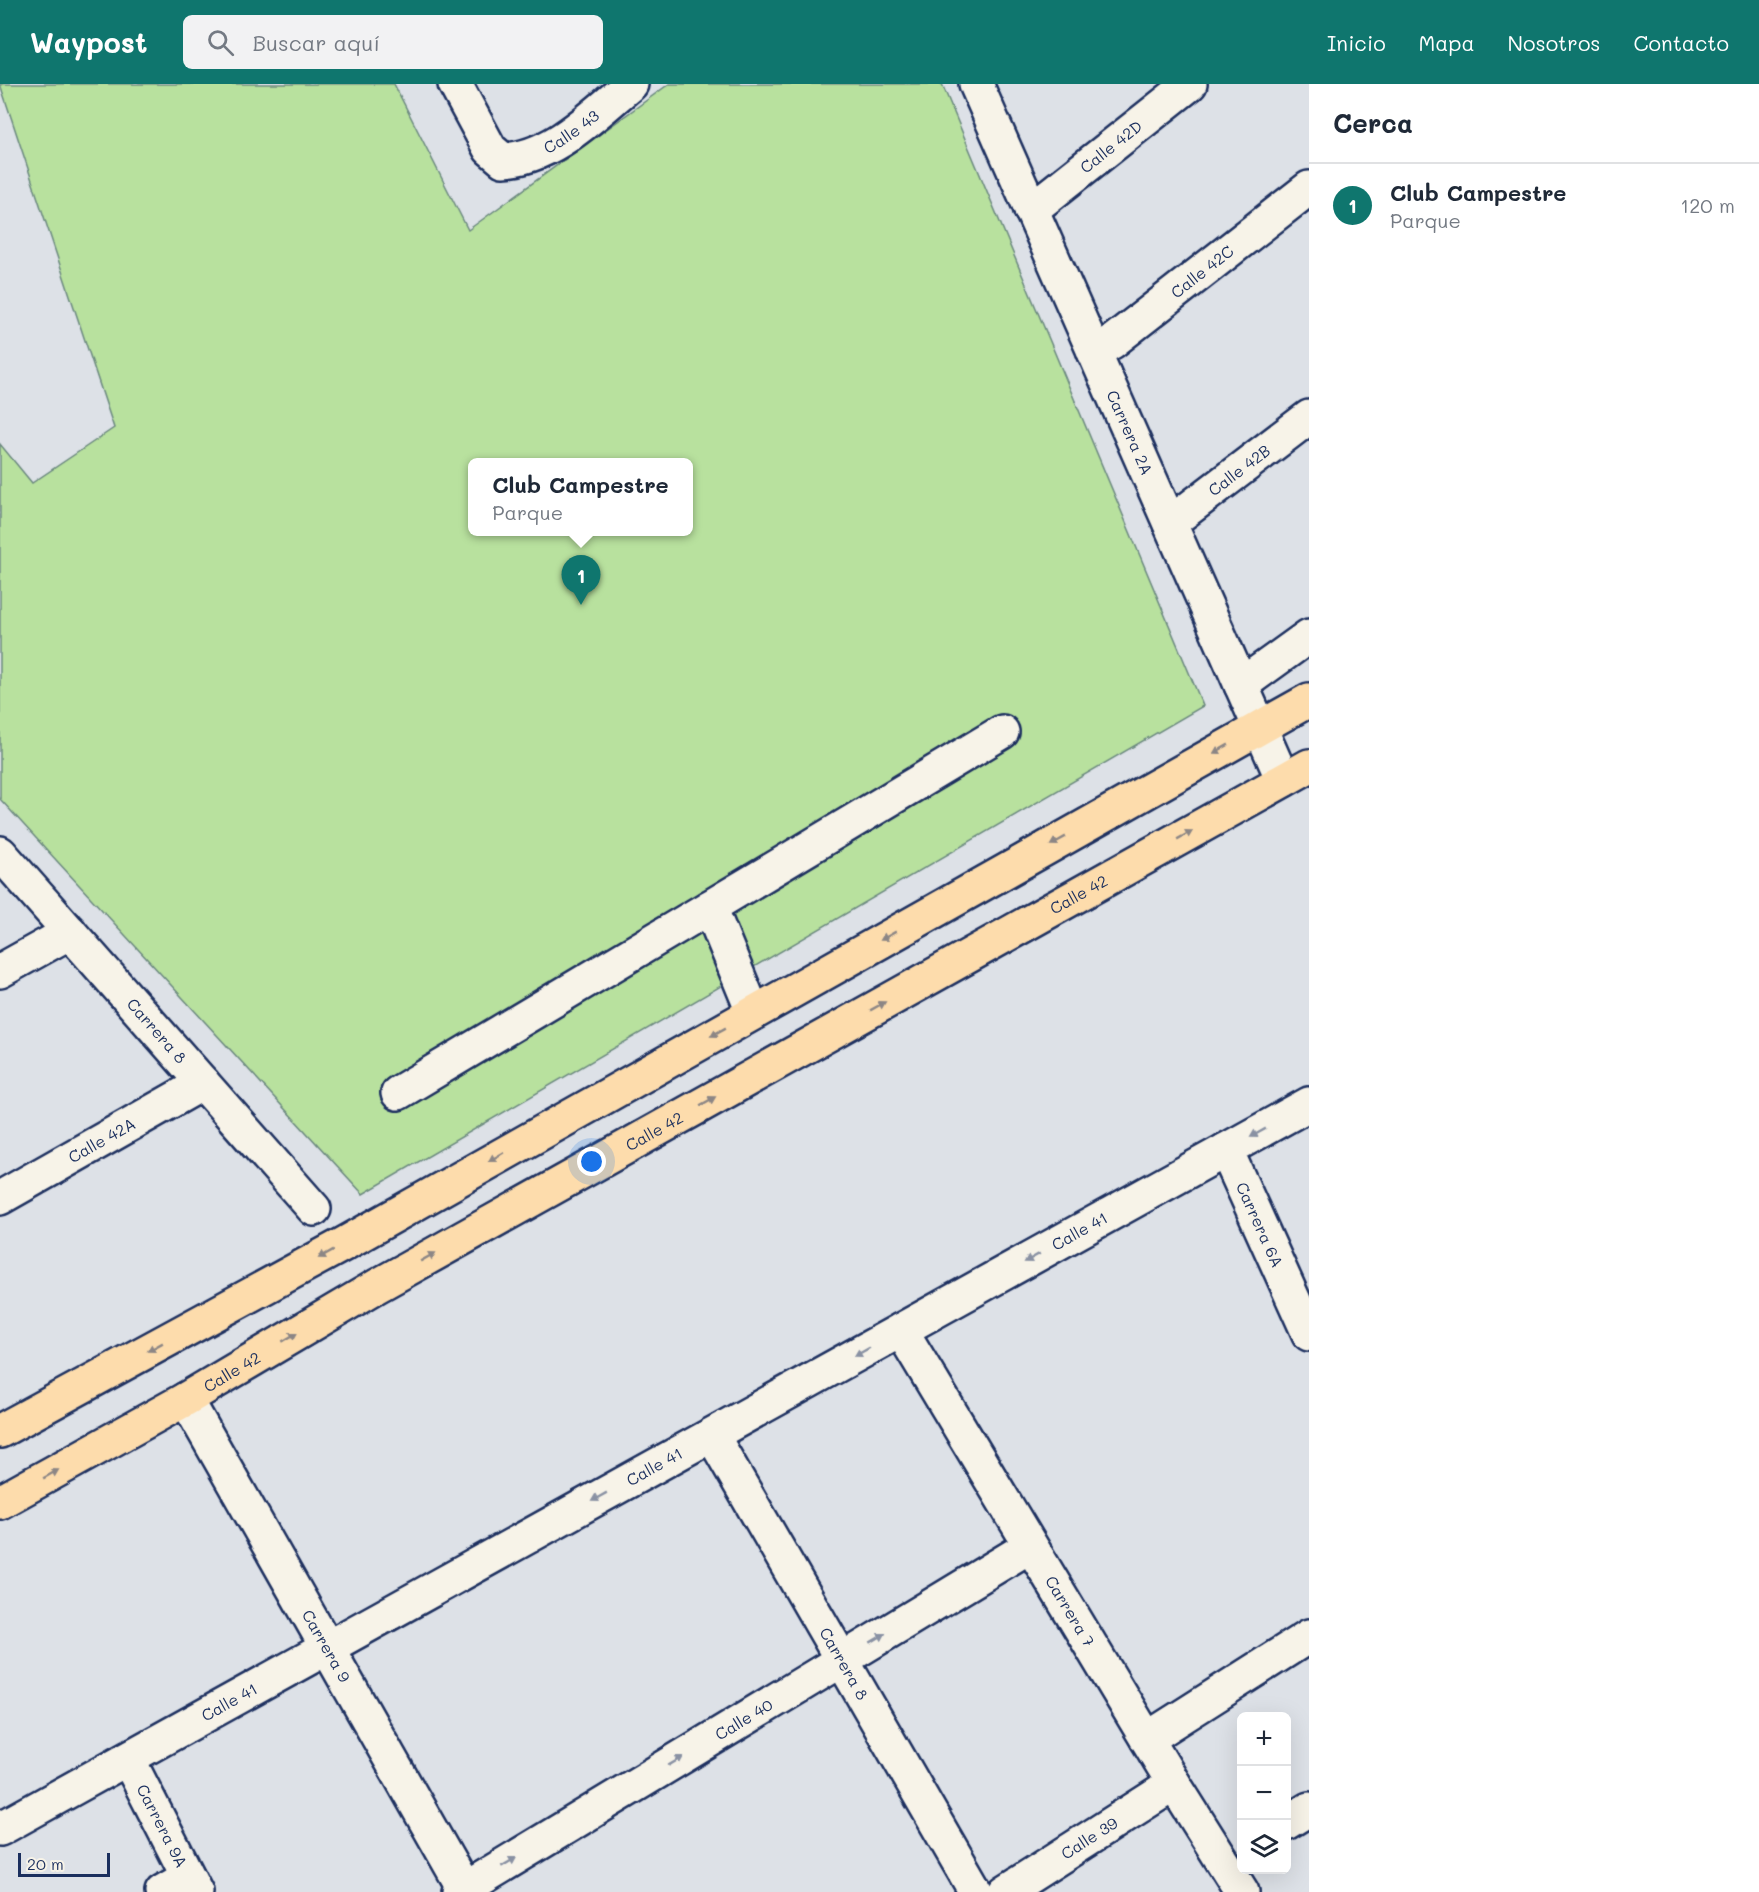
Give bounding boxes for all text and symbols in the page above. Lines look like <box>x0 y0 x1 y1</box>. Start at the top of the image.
search box <box>183 15 603 69</box>
text: Waypost <box>30 24 147 60</box>
icon: search <box>204 26 237 59</box>
text: Buscar aquí <box>252 28 380 57</box>
text: Inicio <box>1327 29 1386 56</box>
text: Mapa <box>1419 29 1474 56</box>
text: Nosotros <box>1507 29 1601 56</box>
text: Contacto <box>1634 29 1729 56</box>
street label: Calle 43 <box>540 105 603 158</box>
text: Cerca <box>1333 106 1413 140</box>
street label: Calle 42D <box>1075 115 1146 177</box>
text: Club Campestre <box>1390 178 1567 207</box>
text: 1 <box>1348 192 1357 218</box>
text: 120 m <box>1680 192 1735 218</box>
text: Parque <box>1390 207 1461 233</box>
street label: Calle 42C <box>1166 240 1238 302</box>
street label: Carrera 2A <box>1102 387 1158 478</box>
street label: Calle 42B <box>1204 439 1274 500</box>
popup <box>468 458 693 536</box>
text: Club Campestre <box>492 470 669 499</box>
text: Parque <box>492 499 563 525</box>
pin: 1 <box>562 556 600 605</box>
one-way arrow <box>1212 744 1229 754</box>
one-way arrow <box>1176 830 1193 840</box>
one-way arrow <box>1049 836 1066 846</box>
street label: Calle 42 <box>1046 870 1111 919</box>
one-way arrow <box>879 931 896 941</box>
street label: Carrera 8 <box>123 993 192 1068</box>
one-way arrow <box>870 1001 887 1011</box>
one-way arrow <box>709 1027 726 1037</box>
one-way arrow <box>700 1096 717 1106</box>
street label: Calle 42 <box>621 1106 687 1155</box>
street label: Calle 42A <box>64 1113 139 1167</box>
one-way arrow <box>1249 1128 1266 1138</box>
your location <box>577 1147 606 1176</box>
one-way arrow <box>488 1152 504 1163</box>
street label: Carrera 6A <box>1232 1179 1289 1270</box>
street label: Calle 41 <box>1047 1207 1111 1255</box>
one-way arrow <box>318 1249 335 1259</box>
one-way arrow <box>420 1252 437 1262</box>
one-way arrow <box>1023 1253 1040 1263</box>
one-way arrow <box>282 1332 299 1342</box>
one-way arrow <box>146 1342 163 1352</box>
street label: Calle 42 <box>199 1346 264 1396</box>
one-way arrow <box>853 1347 870 1357</box>
street label: Calle 41 <box>622 1442 686 1490</box>
one-way arrow <box>43 1469 60 1479</box>
one-way arrow <box>591 1492 607 1503</box>
street label: Carrera 7 <box>1041 1571 1100 1650</box>
street label: Carrera 9 <box>298 1606 356 1686</box>
street label: Carrera 8 <box>815 1623 874 1704</box>
one-way arrow <box>870 1632 886 1643</box>
street label: Calle 41 <box>197 1678 261 1726</box>
street label: Calle 40 <box>711 1693 776 1745</box>
map controls <box>1237 1712 1291 1874</box>
button: + <box>1237 1712 1291 1766</box>
one-way arrow <box>668 1755 684 1766</box>
button: − <box>1237 1766 1291 1820</box>
street label: Carrera 9A <box>133 1780 193 1871</box>
street label: Calle 39 <box>1057 1812 1121 1864</box>
button: layers <box>1237 1820 1291 1874</box>
scale bar <box>18 1850 110 1878</box>
text: 20 m <box>27 1853 64 1874</box>
one-way arrow <box>501 1856 517 1867</box>

